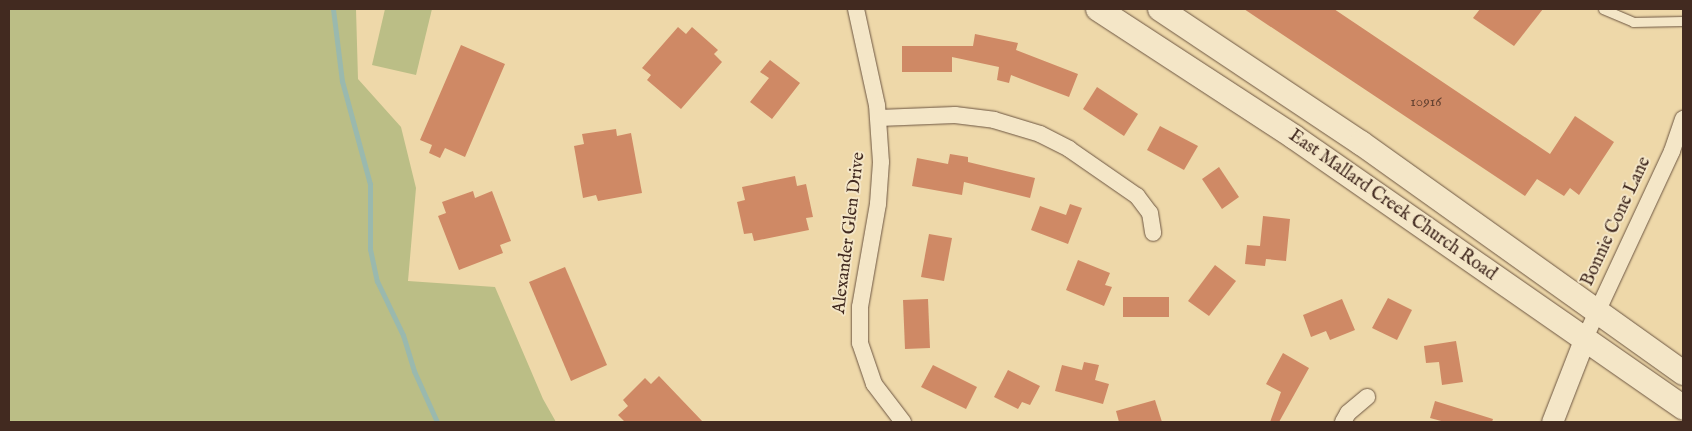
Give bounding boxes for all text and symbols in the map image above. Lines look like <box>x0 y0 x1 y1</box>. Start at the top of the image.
house number: 10916 <box>1410 93 1442 111</box>
street label: East Mallard Creek Church Road <box>1284 126 1500 286</box>
street label: Alexander Glen Drive <box>829 151 871 315</box>
street label: Bonnie Cone Lane <box>1578 154 1656 290</box>

